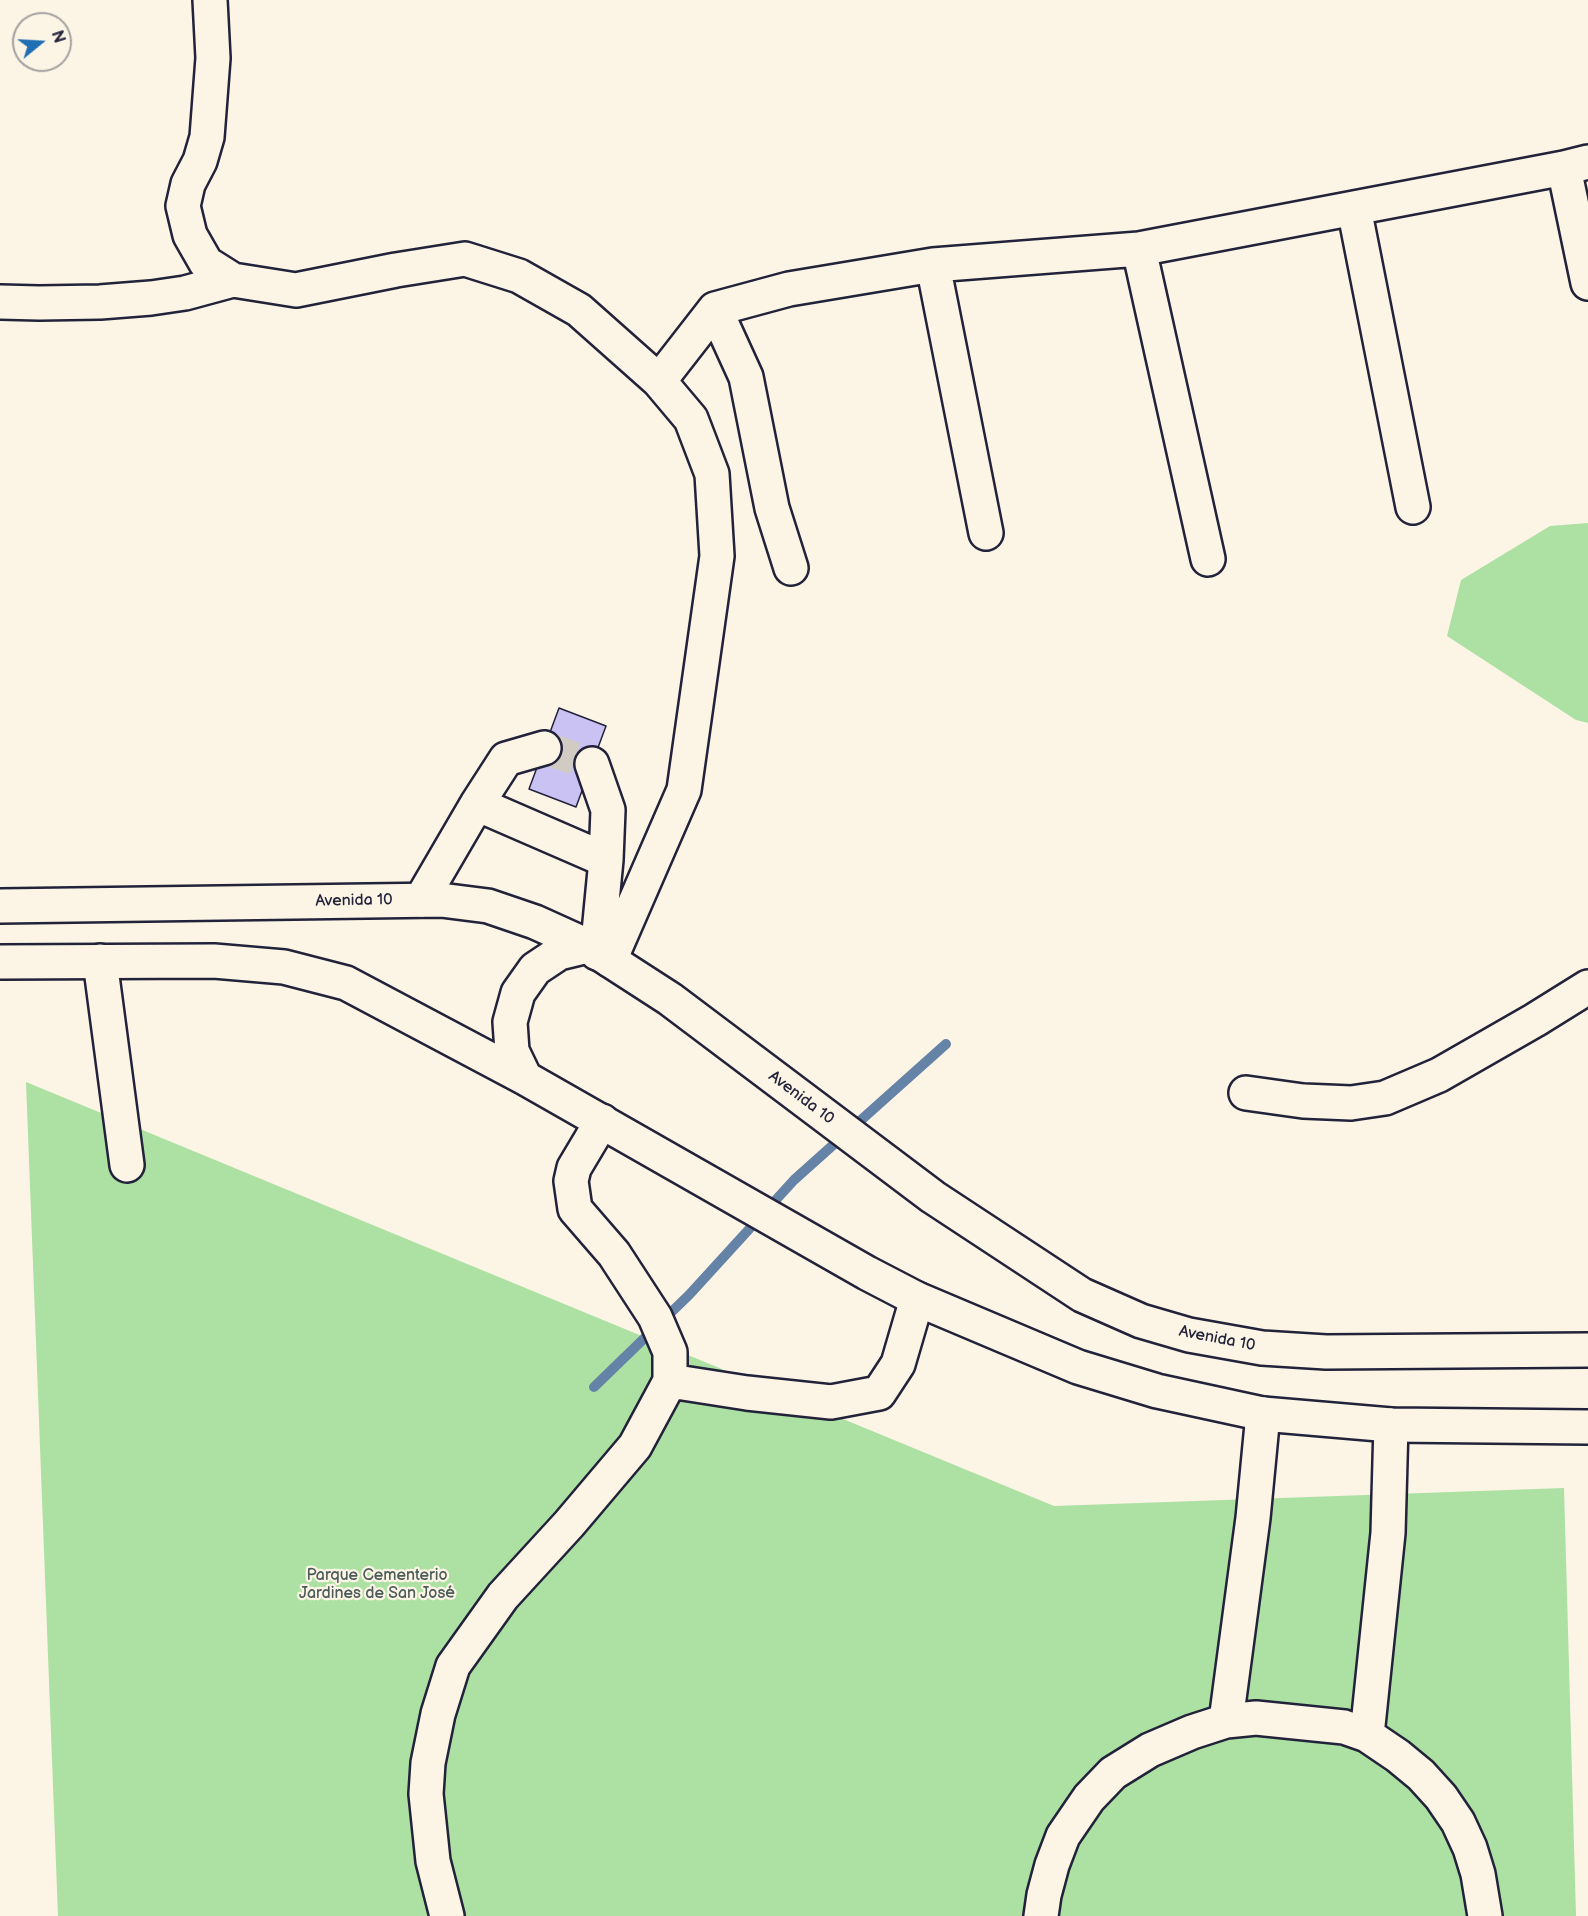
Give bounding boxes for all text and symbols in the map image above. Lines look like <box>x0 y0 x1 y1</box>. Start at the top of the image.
north arrow <box>12 12 72 72</box>
text: N <box>47 28 69 46</box>
street label: Avenida 10 <box>315 891 393 911</box>
street label: Avenida 10 <box>764 1067 838 1129</box>
street label: Avenida 10 <box>1177 1322 1257 1356</box>
park label: Parque Cementerio Jardines de San José <box>299 1566 455 1604</box>

